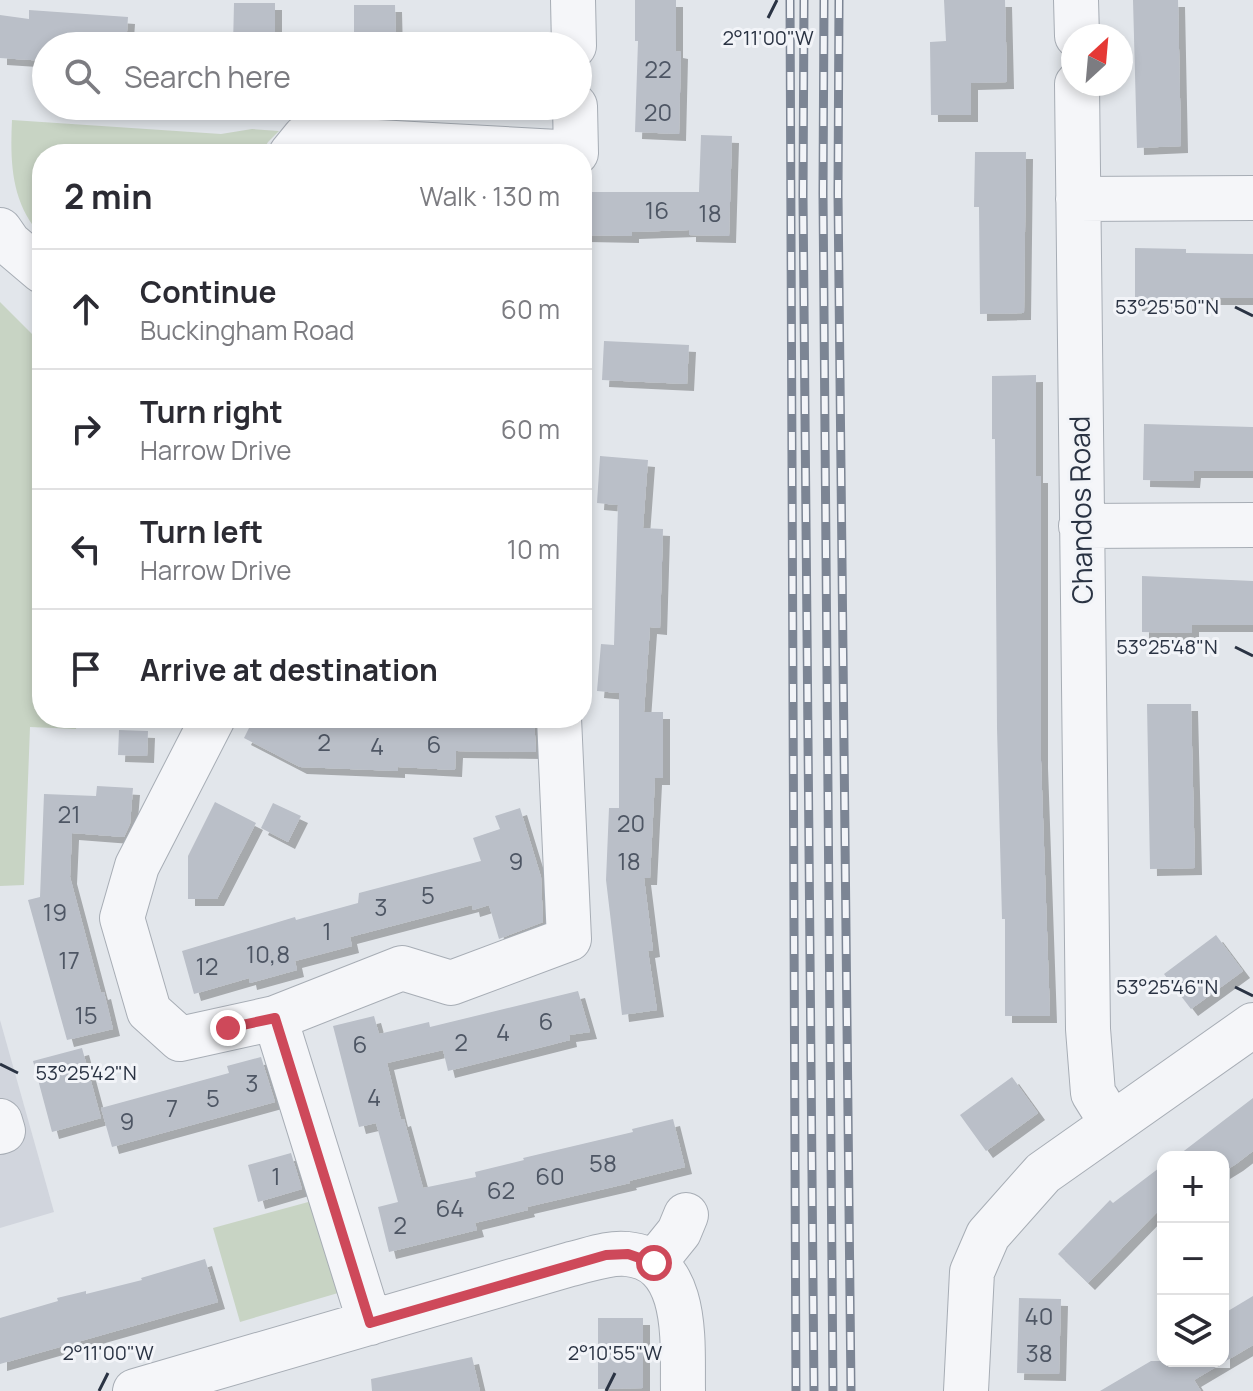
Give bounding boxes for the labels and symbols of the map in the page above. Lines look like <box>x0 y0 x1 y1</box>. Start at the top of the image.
text: 2°11'00"W <box>722 24 814 51</box>
north arrow <box>1061 24 1133 96</box>
house number: 22 <box>644 52 672 85</box>
house number: 20 <box>644 95 672 128</box>
house number: 16 <box>645 193 669 226</box>
house number: 18 <box>698 196 722 229</box>
text: 53°25'50"N <box>1115 293 1219 320</box>
street label: Chandos Road <box>1059 415 1101 605</box>
text: 53°25'48"N <box>1116 633 1218 660</box>
house number: 2 <box>317 725 331 758</box>
house number: 6 <box>427 727 441 760</box>
house number: 4 <box>370 729 384 762</box>
house number: 21 <box>57 797 81 830</box>
house number: 20 <box>617 806 645 839</box>
house number: 9 <box>509 844 523 877</box>
house number: 18 <box>617 844 641 877</box>
house number: 5 <box>421 878 435 911</box>
house number: 3 <box>374 890 388 923</box>
house number: 19 <box>43 895 67 928</box>
house number: 1 <box>322 914 332 947</box>
house number: 10,8 <box>246 937 290 970</box>
house number: 17 <box>58 943 80 976</box>
house number: 12 <box>195 949 219 982</box>
text: 53°25'46"N <box>1116 973 1218 1000</box>
house number: 15 <box>74 998 98 1031</box>
house number: 6 <box>539 1004 553 1037</box>
route end <box>210 1010 246 1046</box>
house number: 4 <box>496 1015 510 1048</box>
house number: 2 <box>454 1025 468 1058</box>
house number: 6 <box>353 1027 367 1060</box>
text: 53°25'42"N <box>35 1059 137 1086</box>
house number: 3 <box>245 1066 259 1099</box>
house number: 4 <box>367 1080 381 1113</box>
house number: 5 <box>206 1081 220 1114</box>
house number: 7 <box>166 1091 178 1124</box>
house number: 9 <box>120 1104 134 1137</box>
house number: 58 <box>589 1146 617 1179</box>
house number: 1 <box>271 1159 281 1192</box>
house number: 60 <box>535 1159 565 1192</box>
house number: 62 <box>487 1173 515 1206</box>
house number: 64 <box>435 1191 465 1224</box>
house number: 2 <box>393 1208 407 1241</box>
route start <box>636 1245 672 1281</box>
house number: 40 <box>1025 1299 1053 1332</box>
house number: 38 <box>1025 1336 1053 1369</box>
text: 2°11'00"W <box>62 1339 154 1366</box>
text: 2°10'55"W <box>568 1339 662 1366</box>

